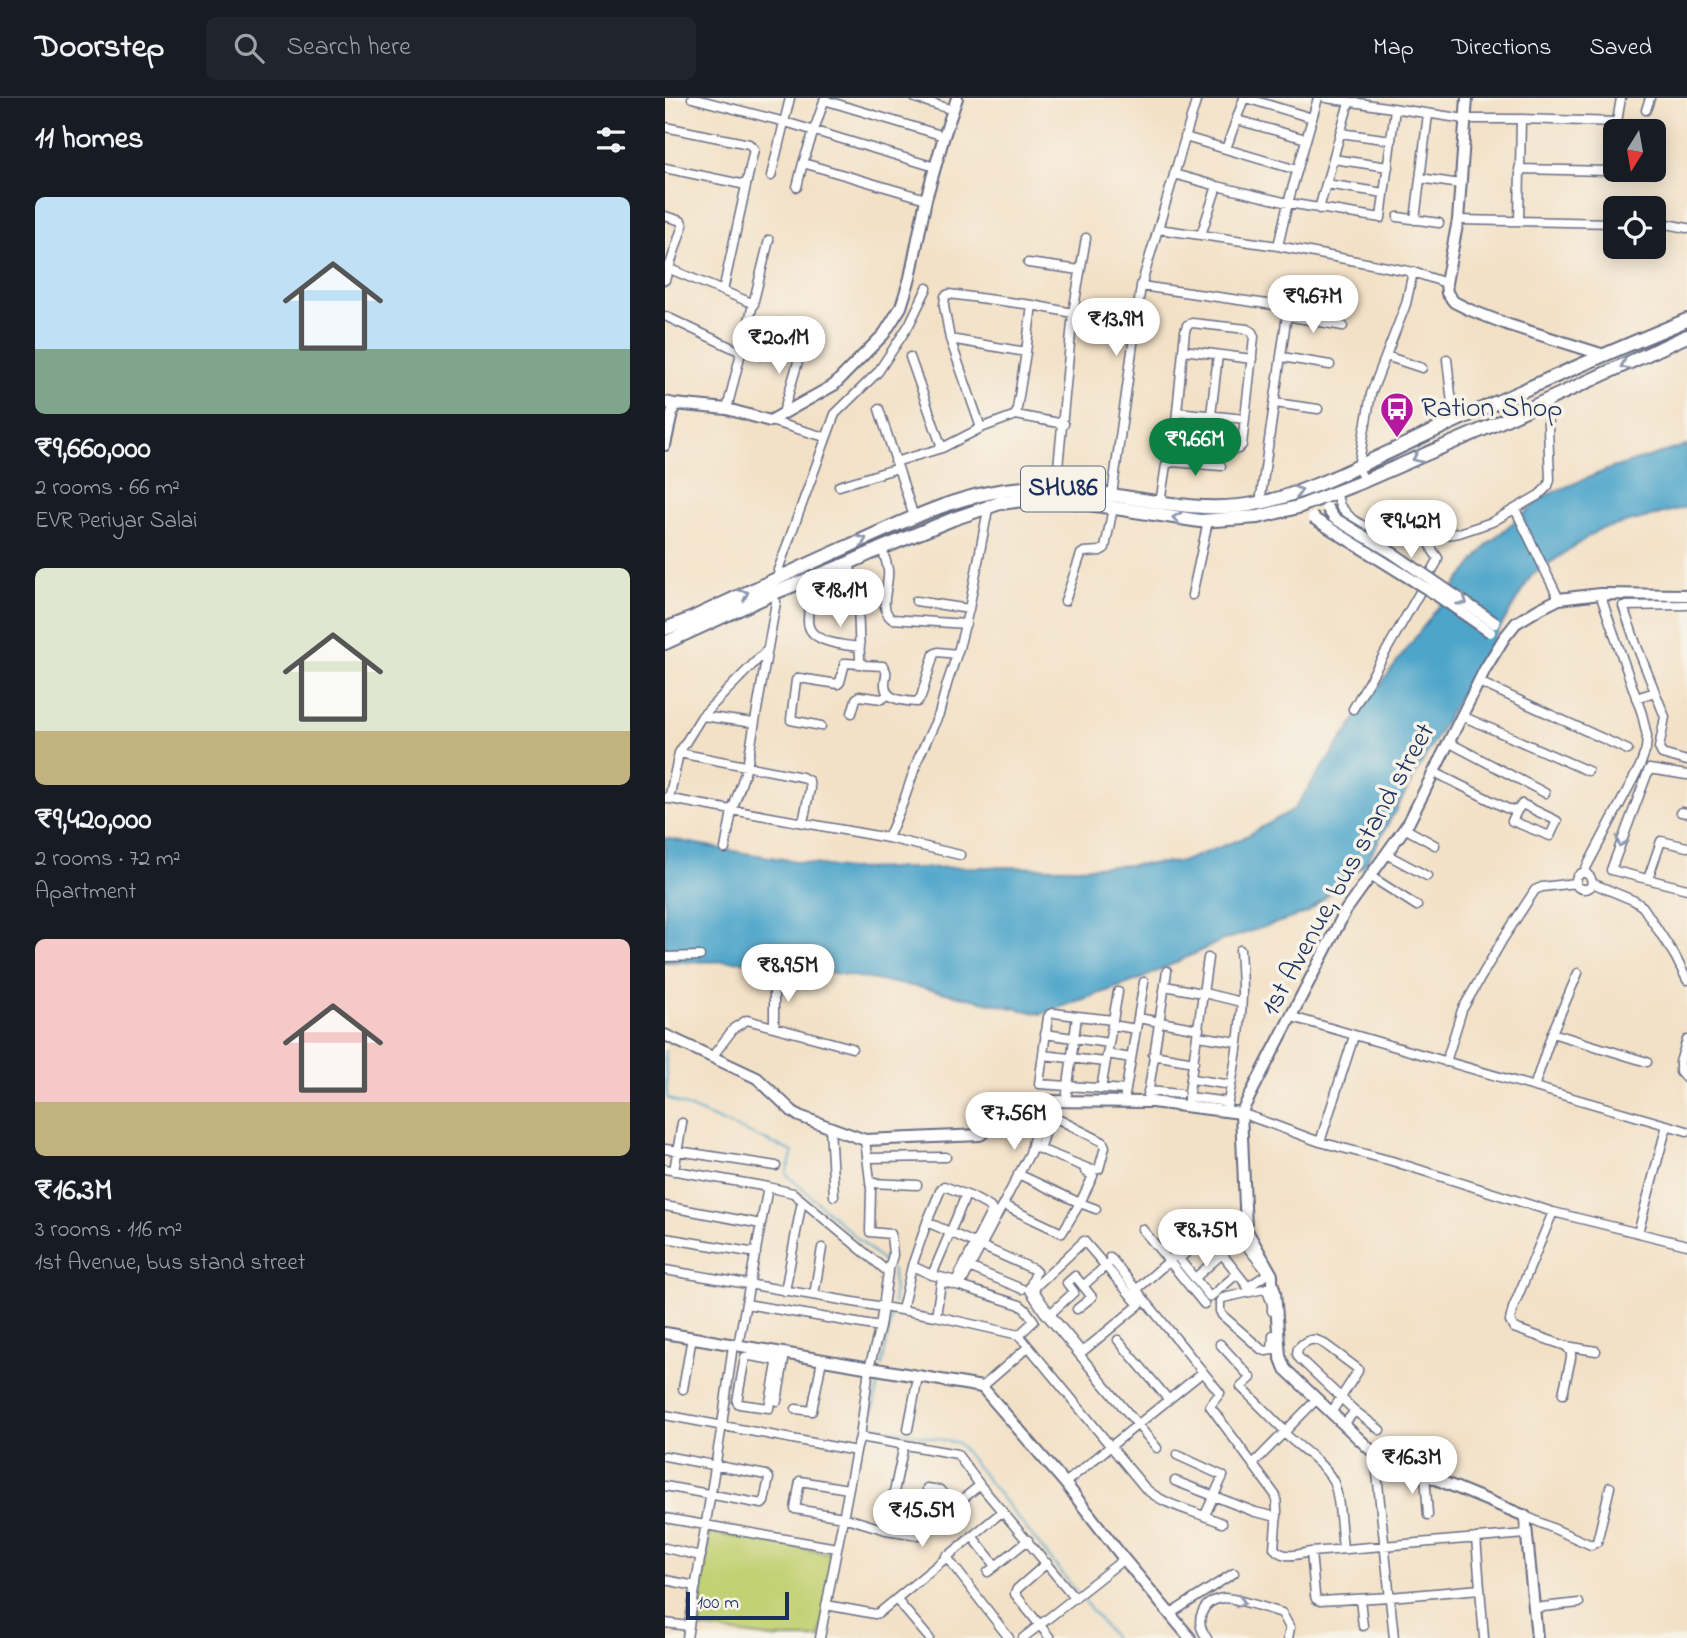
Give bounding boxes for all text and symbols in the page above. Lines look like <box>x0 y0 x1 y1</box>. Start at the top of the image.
search box <box>206 17 696 80</box>
text: Doorstep <box>35 24 164 72</box>
icon: search <box>230 29 268 67</box>
text: Search here <box>286 29 411 67</box>
text: Map <box>1373 31 1414 66</box>
text: Directions <box>1452 31 1551 66</box>
text: Saved <box>1589 31 1652 66</box>
text: 11 homes <box>35 118 143 162</box>
north arrow <box>1603 119 1666 182</box>
map controls <box>1603 119 1666 259</box>
icon: filters <box>592 121 630 159</box>
button: locate <box>1603 196 1666 259</box>
icon: home <box>270 243 396 369</box>
pin: ₹9.67M <box>1256 275 1370 335</box>
text: ₹9.67M <box>1284 281 1342 314</box>
pin: ₹13.9M <box>1059 299 1173 358</box>
text: ₹13.9M <box>1088 304 1144 337</box>
pin: ₹20.1M <box>722 316 836 376</box>
text: ₹20.1M <box>748 322 810 355</box>
one-way arrow <box>1620 357 1632 371</box>
place label: Ration Shop <box>1421 389 1563 430</box>
bus stop icon: Ration Shop <box>1378 390 1416 439</box>
pin: ₹9.66M <box>1138 418 1252 478</box>
text: ₹9.66M <box>1165 424 1225 457</box>
text: ₹9,660,000 <box>35 428 151 472</box>
one-way arrow <box>1412 450 1425 464</box>
road number: SHU86 <box>1021 466 1105 512</box>
text: 2 rooms · 66 m² <box>35 472 180 505</box>
one-way arrow <box>1291 485 1303 500</box>
pin: ₹9.42M <box>1354 500 1468 560</box>
text: EVR Periyar Salai <box>35 505 197 538</box>
text: ₹9.42M <box>1381 506 1441 539</box>
one-way arrow <box>1171 511 1183 526</box>
one-way arrow <box>855 534 867 548</box>
pin: ₹18.1M <box>783 570 897 629</box>
text: ₹18.1M <box>812 575 868 608</box>
one-way arrow <box>737 588 749 602</box>
one-way arrow <box>1456 593 1469 606</box>
icon: home <box>270 614 396 740</box>
street label: 1st Avenue, bus stand street <box>1251 716 1447 1024</box>
text: ₹9,420,000 <box>35 799 151 843</box>
one-way arrow <box>1616 836 1630 848</box>
text: 2 rooms · 72 m² <box>35 843 181 876</box>
text: Apartment <box>35 876 136 909</box>
pin: ₹8.95M <box>731 944 845 1004</box>
text: ₹8.95M <box>757 950 819 983</box>
icon: home <box>270 985 396 1111</box>
pin: ₹7.56M <box>957 1093 1071 1152</box>
text: ₹7.56M <box>981 1098 1047 1131</box>
text: ₹16.3M <box>35 1170 112 1214</box>
pin: ₹8.75M <box>1149 1210 1263 1269</box>
text: 3 rooms · 116 m² <box>35 1214 182 1247</box>
text: ₹8.75M <box>1174 1215 1238 1248</box>
text: 1st Avenue, bus stand street <box>35 1247 305 1280</box>
pin: ₹16.3M <box>1355 1436 1469 1496</box>
text: ₹16.3M <box>1382 1442 1442 1475</box>
pin: ₹15.5M <box>865 1490 979 1549</box>
text: ₹15.5M <box>889 1495 955 1528</box>
scale bar <box>686 1589 789 1621</box>
text: 100 m <box>697 1590 739 1617</box>
one-way arrow <box>1235 1594 1247 1608</box>

